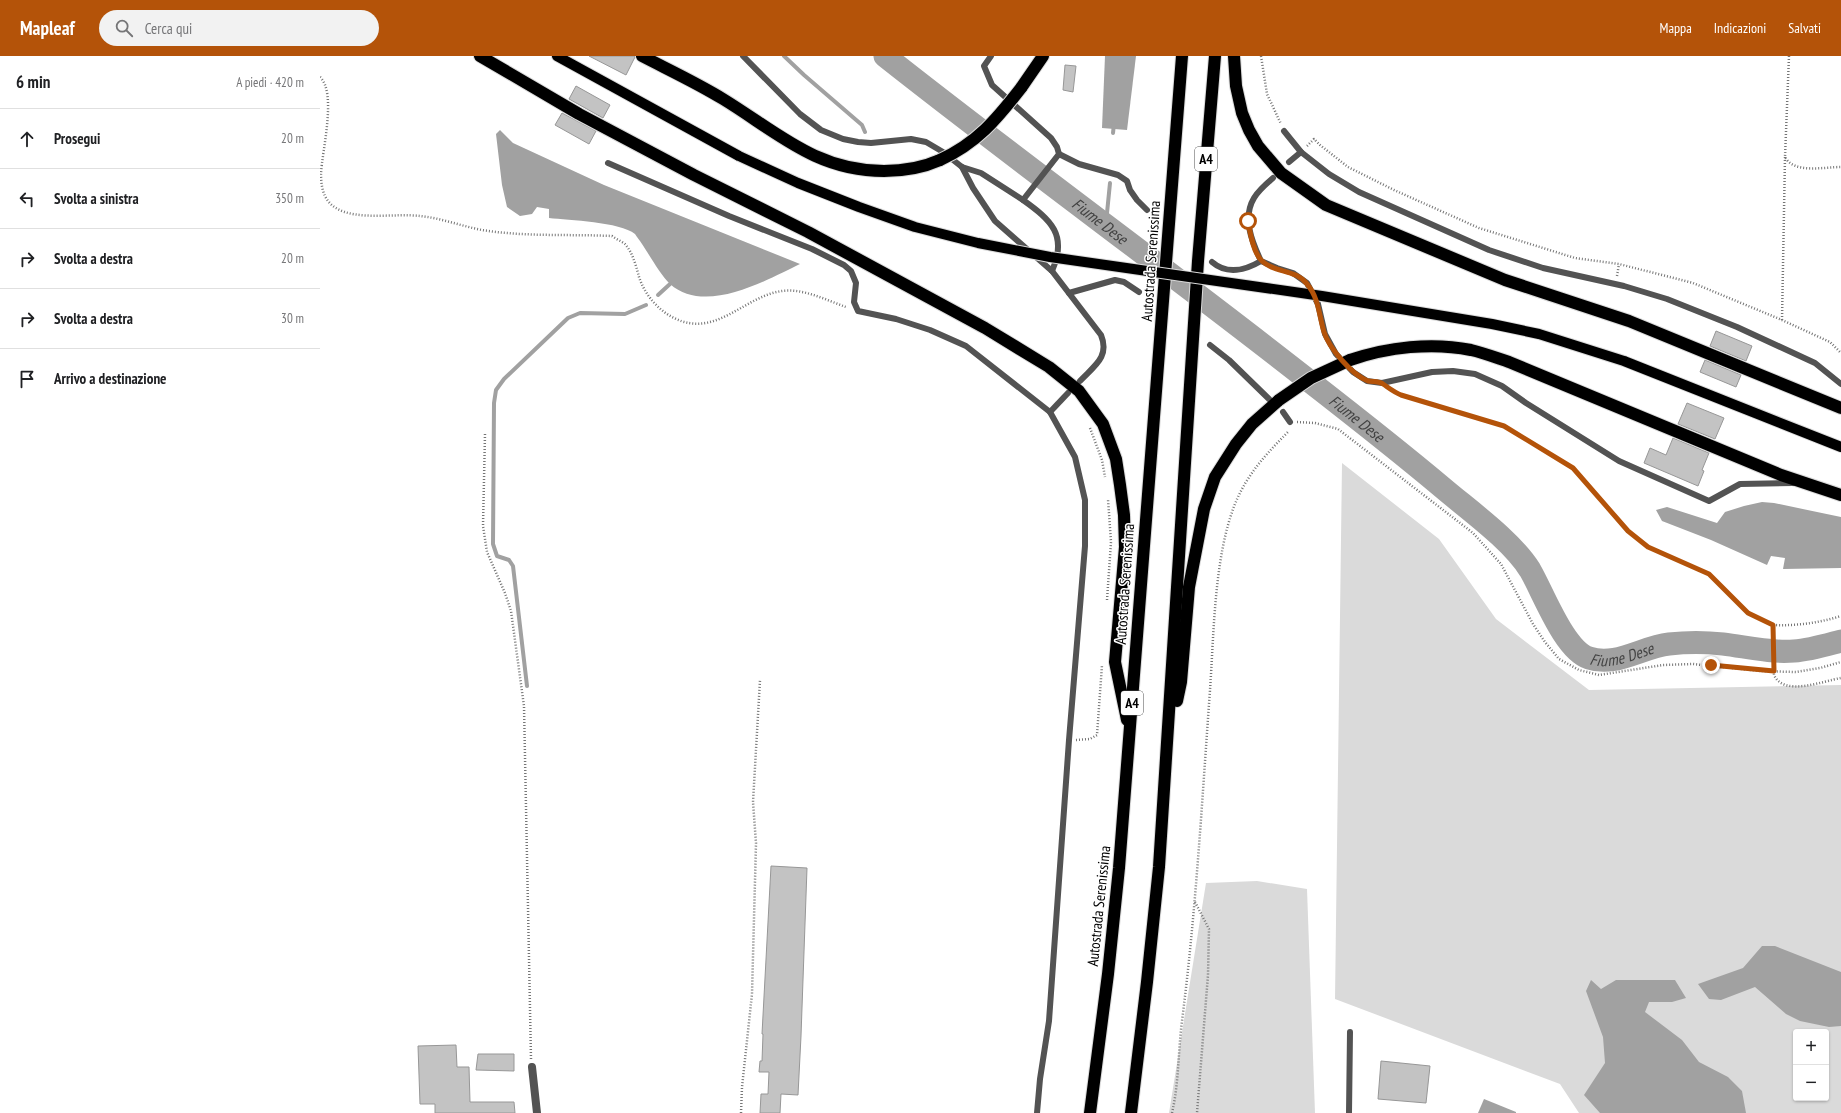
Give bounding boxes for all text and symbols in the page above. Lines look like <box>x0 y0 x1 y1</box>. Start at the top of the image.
search box <box>99 10 379 46</box>
text: Mapleaf <box>20 16 75 40</box>
icon: search <box>113 17 135 39</box>
text: Cerca qui <box>145 19 192 38</box>
text: Mappa <box>1660 19 1692 37</box>
text: Indicazioni <box>1714 19 1766 37</box>
text: Salvati <box>1788 19 1821 37</box>
text: 6 min <box>16 71 50 93</box>
text: A piedi · 420 m <box>236 74 304 91</box>
icon: ahead <box>16 128 38 150</box>
text: Prosegui <box>54 129 100 148</box>
text: 20 m <box>281 130 304 147</box>
road number: A4 <box>1195 147 1217 171</box>
icon: left <box>16 188 38 210</box>
text: Svolta a sinistra <box>54 189 139 208</box>
text: 350 m <box>275 190 304 207</box>
water label: Fiume Dese <box>1068 194 1133 249</box>
street label: Autostrada Serenissima <box>1137 200 1164 322</box>
route start <box>1239 212 1257 230</box>
icon: right <box>16 248 38 270</box>
text: Svolta a destra <box>54 249 133 268</box>
text: 20 m <box>281 250 304 267</box>
icon: right <box>16 308 38 330</box>
text: Svolta a destra <box>54 309 133 328</box>
text: 30 m <box>281 310 304 327</box>
icon: arrive <box>16 368 38 390</box>
text: Arrivo a destinazione <box>54 369 167 388</box>
water label: Fiume Dese <box>1325 390 1390 447</box>
street label: Autostrada Serenissima <box>1111 523 1138 645</box>
water label: Fiume Dese <box>1588 638 1657 670</box>
route end <box>1702 656 1720 674</box>
road number: A4 <box>1121 691 1143 715</box>
street label: Autostrada Serenissima <box>1083 845 1114 967</box>
map controls <box>1793 1029 1829 1101</box>
button: + <box>1793 1029 1829 1065</box>
button: − <box>1793 1065 1829 1101</box>

